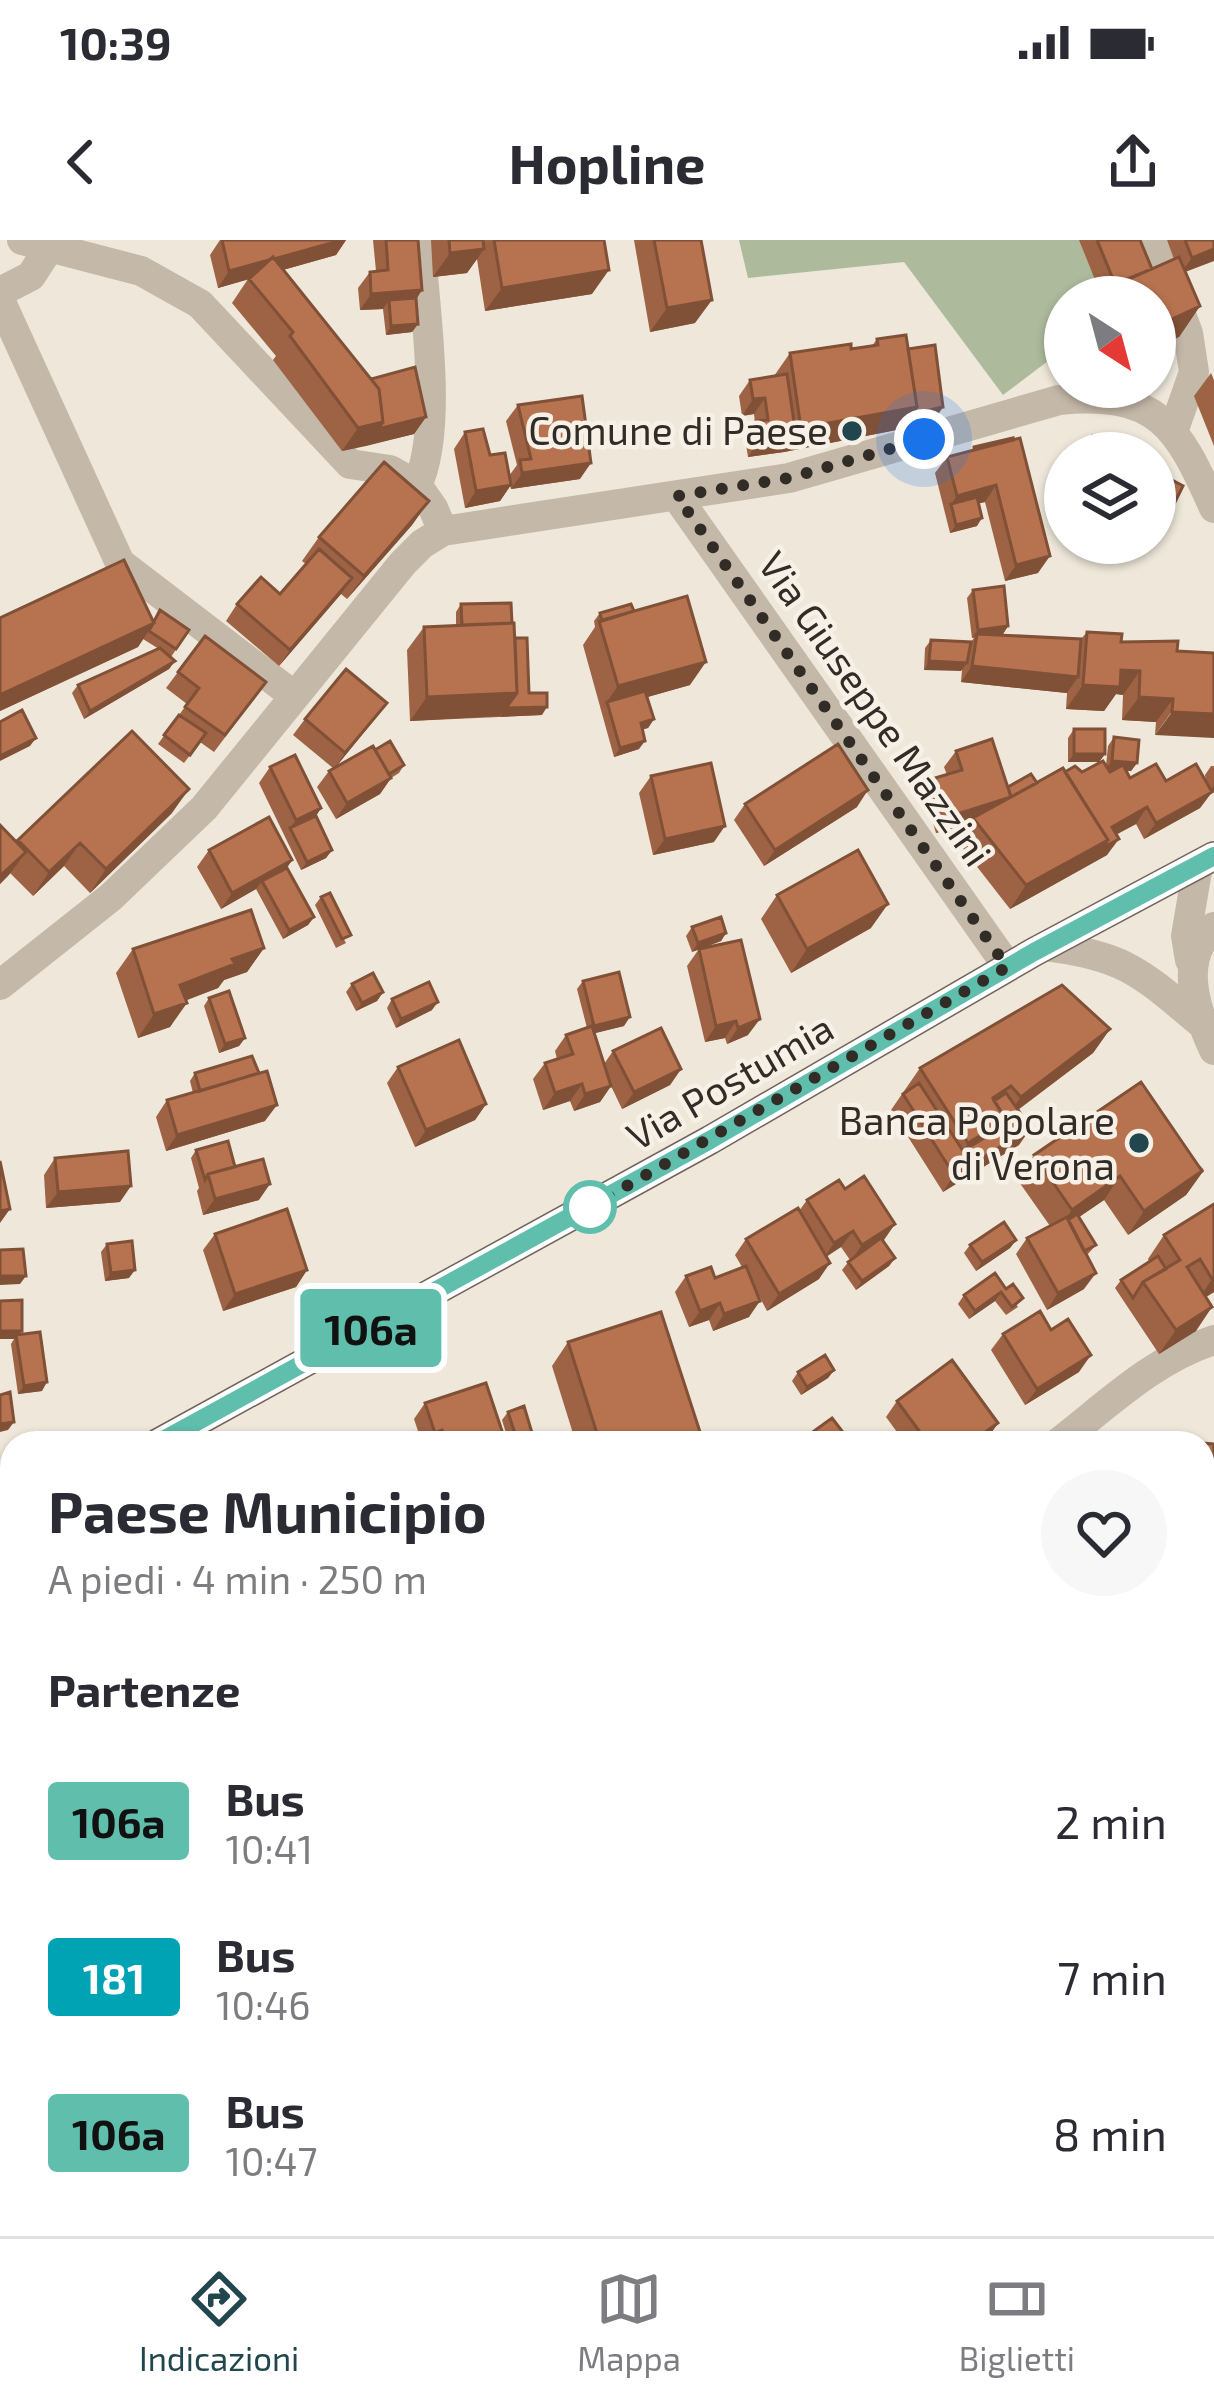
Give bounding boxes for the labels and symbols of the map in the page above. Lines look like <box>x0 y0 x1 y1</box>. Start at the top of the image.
north arrow <box>1044 276 1176 408</box>
place label: Comune di Paese <box>528 406 828 453</box>
your location <box>894 409 954 469</box>
marker: Comune di Paese <box>839 418 865 444</box>
street label: Via Giuseppe Mazzini <box>750 542 1002 874</box>
street label: Via Postumia <box>618 1003 841 1159</box>
place label: Banca Popolare di Verona <box>839 1096 1115 1188</box>
marker: Banca Popolare di Verona <box>1126 1130 1152 1156</box>
unlabelled marker <box>565 1182 615 1232</box>
line badge: 106a <box>287 1289 455 1367</box>

